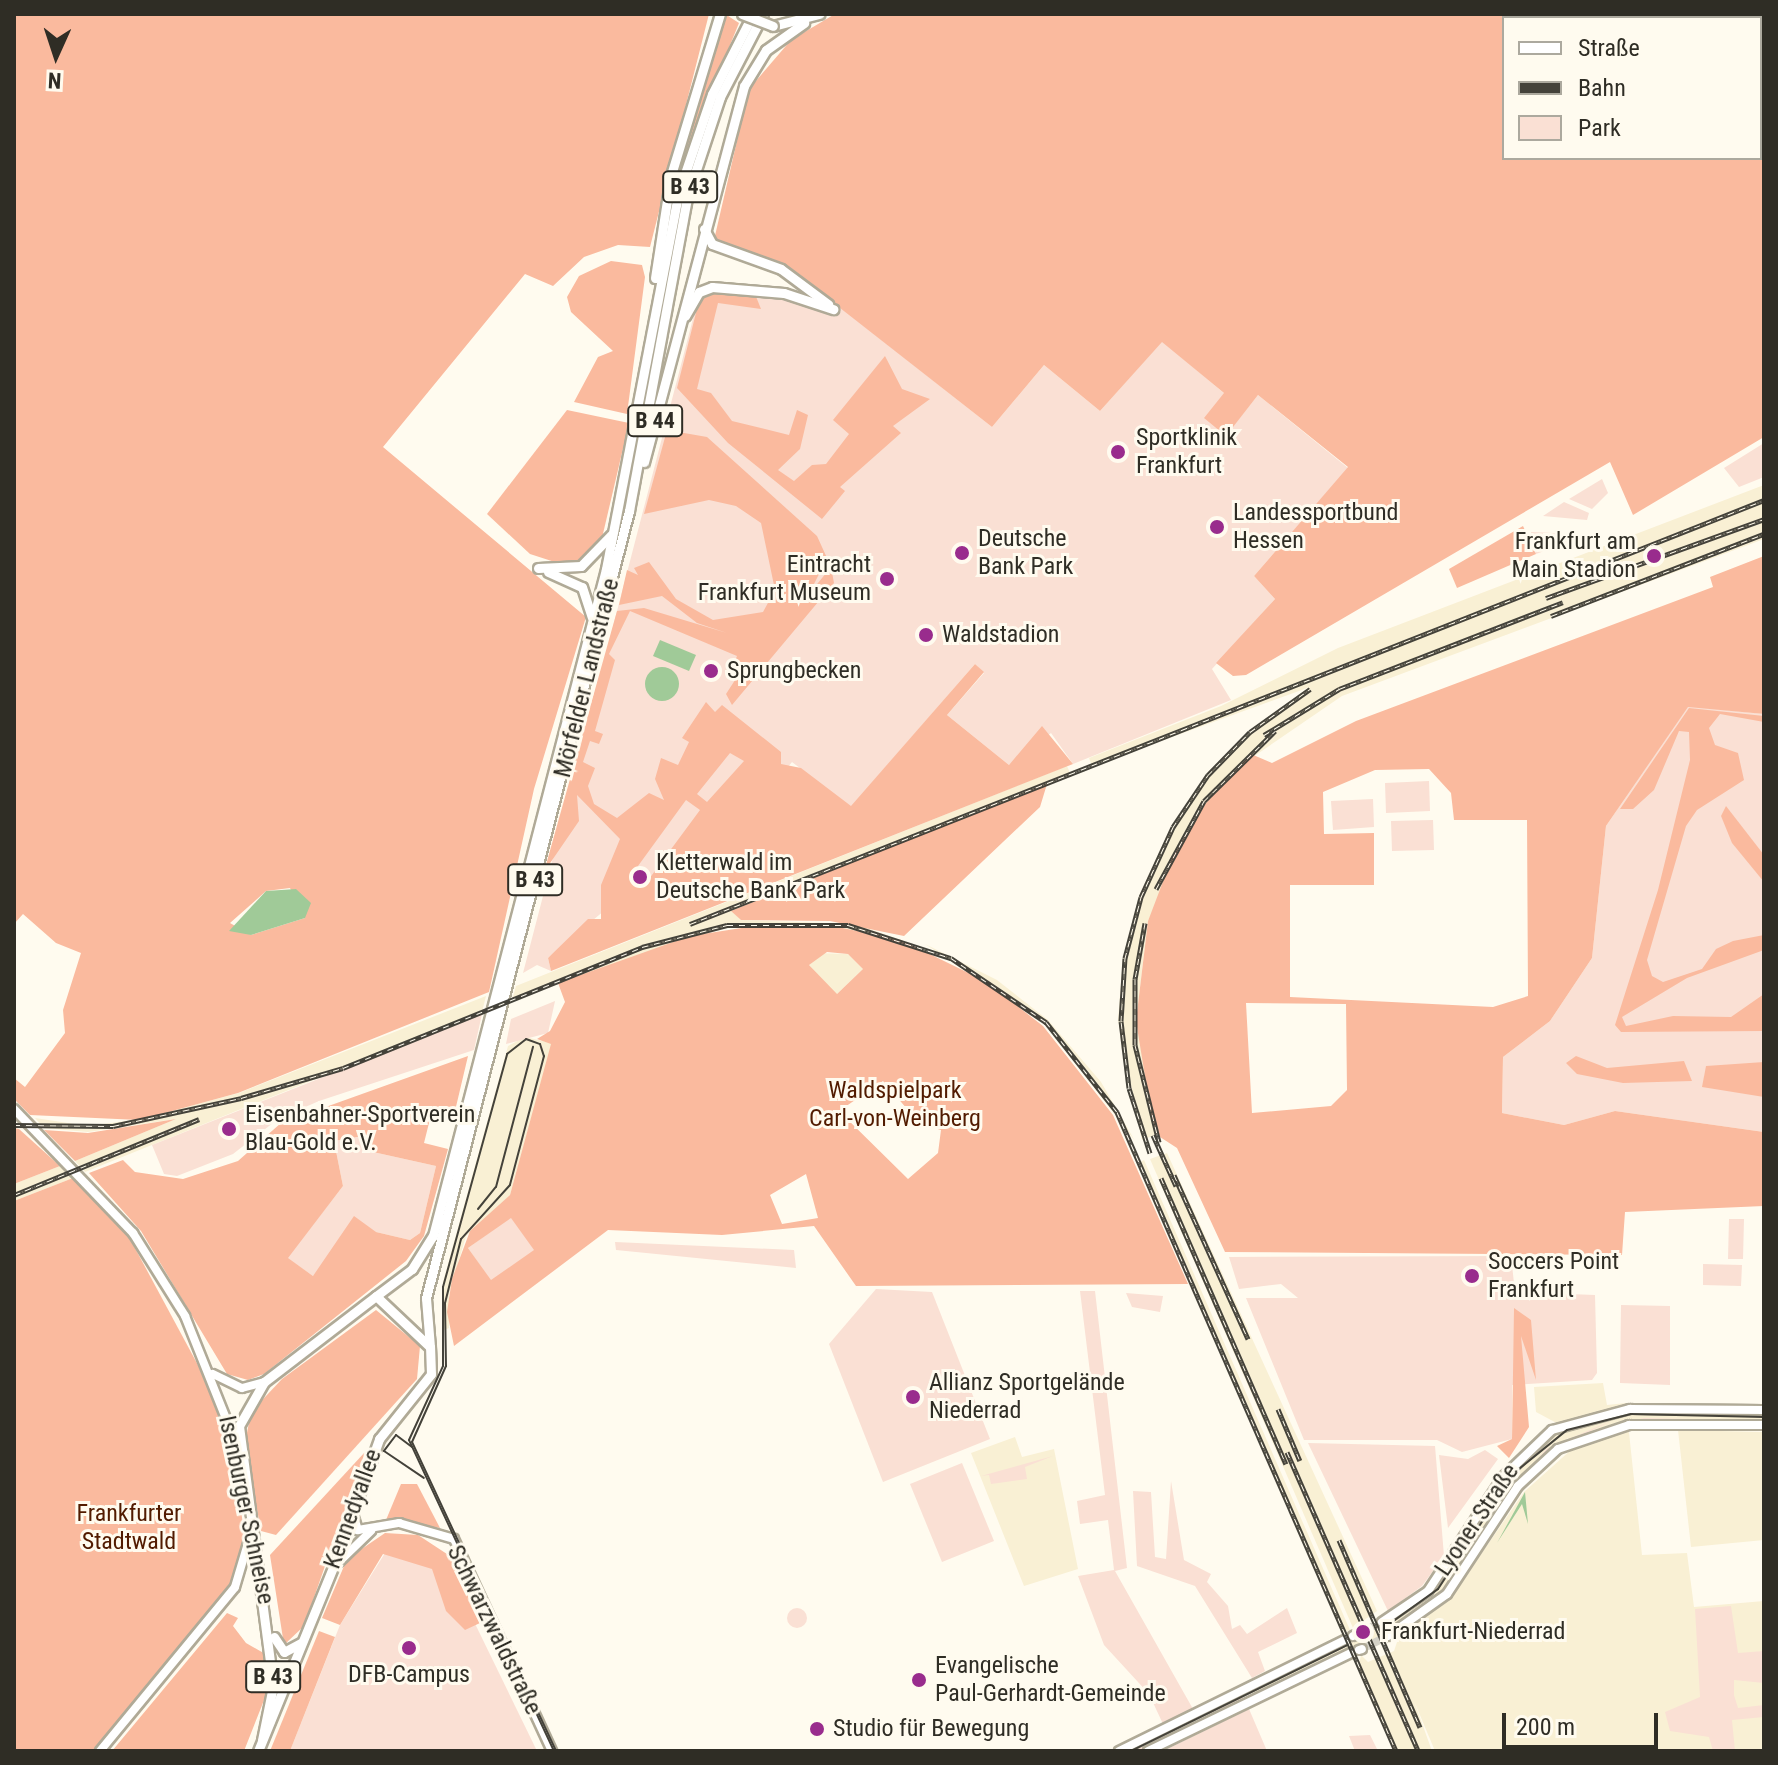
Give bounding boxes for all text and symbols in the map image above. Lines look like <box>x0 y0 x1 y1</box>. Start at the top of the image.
north arrow <box>16 16 96 96</box>
legend <box>1502 16 1762 160</box>
text: Straße <box>1578 34 1640 62</box>
text: N <box>47 68 62 93</box>
text: Bahn <box>1578 74 1626 102</box>
text: Park <box>1578 114 1621 142</box>
road number: B 43 <box>662 169 718 205</box>
road number: B 44 <box>627 403 683 439</box>
place label: Sportklinik Frankfurt <box>1136 424 1237 480</box>
marker: Sportklinik Frankfurt <box>1107 441 1129 463</box>
place label: Landessportbund Hessen <box>1233 499 1398 555</box>
marker: Landessportbund Hessen <box>1208 518 1226 536</box>
place label: Deutsche Bank Park <box>978 525 1073 581</box>
place label: Frankfurt am Main Stadion <box>1512 528 1636 584</box>
marker: Deutsche Bank Park <box>953 544 971 562</box>
marker: Frankfurt am Main Stadion <box>1643 545 1665 567</box>
place label: Eintracht Frankfurt Museum <box>698 551 871 607</box>
marker: Eintracht Frankfurt Museum <box>878 570 896 588</box>
street label: Mörfelder Landstraße <box>548 575 626 781</box>
place label: Waldstadion <box>942 621 1059 649</box>
marker: Waldstadion <box>917 626 935 644</box>
place label: Sprungbecken <box>727 657 861 685</box>
marker: Sprungbecken <box>702 662 720 680</box>
place label: Kletterwald im Deutsche Bank Park <box>656 849 845 905</box>
road number: B 43 <box>507 862 563 898</box>
marker: Kletterwald im Deutsche Bank Park <box>631 868 649 886</box>
park label: Waldspielpark Carl-von-Weinberg <box>809 1077 981 1133</box>
place label: Eisenbahner-Sportverein Blau-Gold e.V. <box>245 1101 475 1157</box>
marker: Eisenbahner-Sportverein Blau-Gold e.V. <box>220 1120 238 1138</box>
place label: Soccers Point Frankfurt <box>1488 1248 1619 1304</box>
marker: Soccers Point Frankfurt <box>1463 1267 1481 1285</box>
place label: Allianz Sportgelände Niederrad <box>929 1369 1125 1425</box>
marker: Allianz Sportgelände Niederrad <box>904 1388 922 1406</box>
street label: Isenburger Schneise <box>212 1413 280 1607</box>
street label: Kennedyallee <box>318 1445 388 1573</box>
street label: Lyoner Straße <box>1429 1458 1525 1582</box>
park label: Frankfurter Stadtwald <box>77 1500 181 1556</box>
street label: Schwarzwaldstraße <box>441 1541 547 1719</box>
place label: Frankfurt-Niederrad <box>1381 1618 1566 1646</box>
marker: Frankfurt-Niederrad <box>1352 1621 1374 1643</box>
marker: DFB-Campus <box>400 1639 418 1657</box>
place label: Evangelische Paul-Gerhardt-Gemeinde <box>935 1652 1166 1708</box>
road number: B 43 <box>245 1659 301 1695</box>
place label: DFB-Campus <box>348 1661 470 1689</box>
marker: Evangelische Paul-Gerhardt-Gemeinde <box>910 1671 928 1689</box>
scale bar <box>1506 1697 1662 1747</box>
text: 200 m <box>1516 1713 1575 1741</box>
place label: Studio für Bewegung <box>833 1715 1029 1743</box>
marker: Studio für Bewegung <box>808 1720 826 1738</box>

